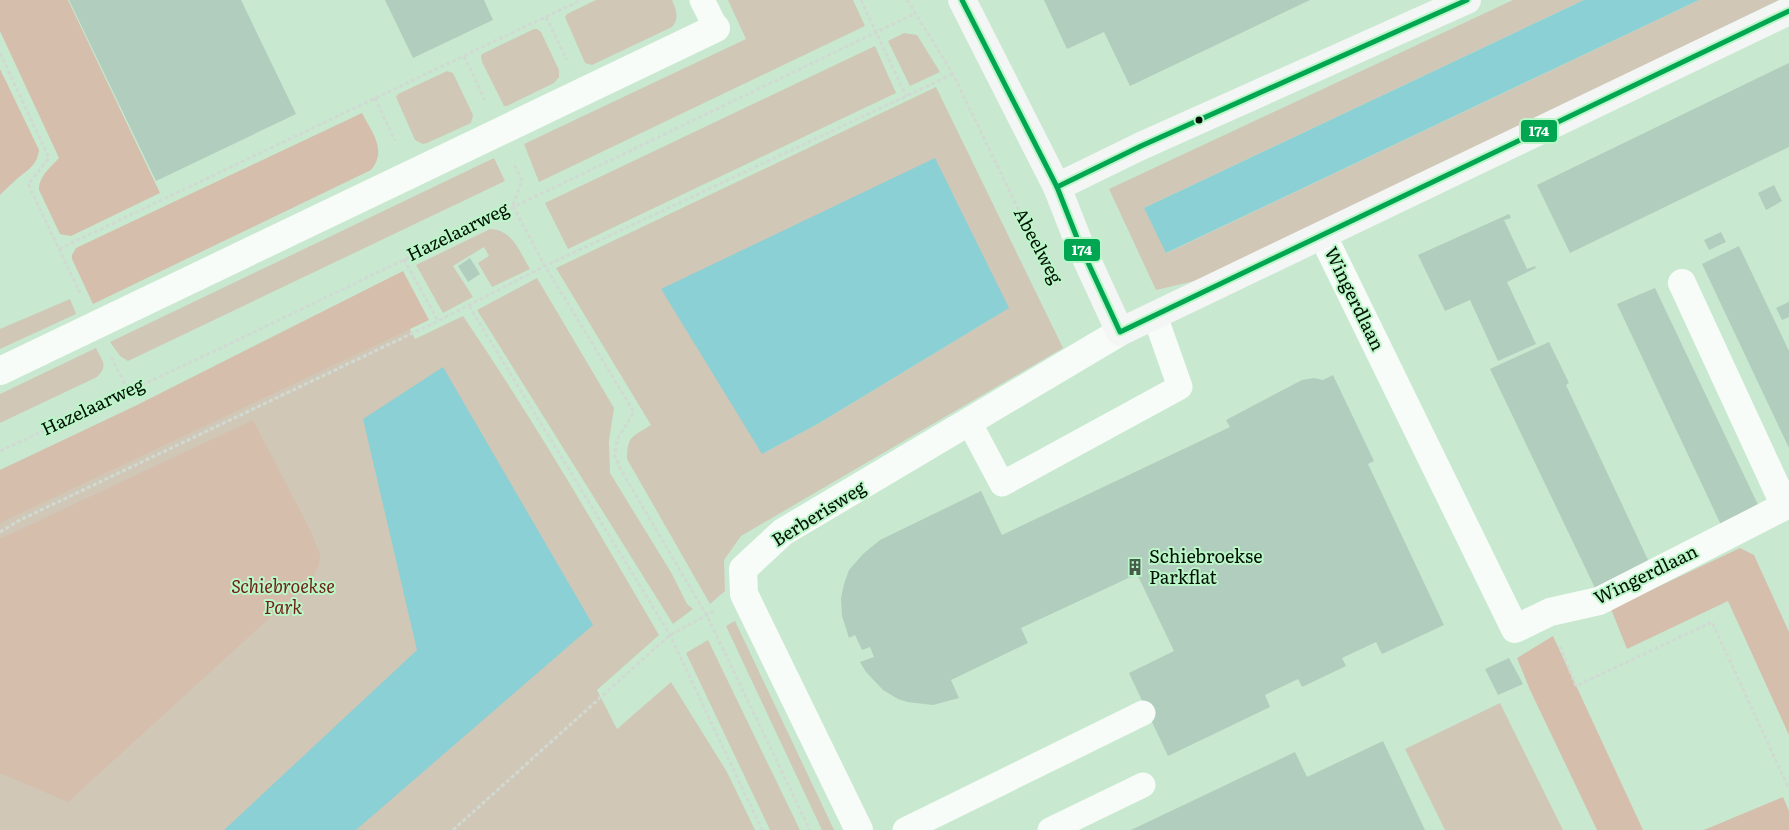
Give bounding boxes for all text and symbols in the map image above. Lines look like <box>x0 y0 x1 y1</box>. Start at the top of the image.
unlabelled marker <box>1194 115 1204 125</box>
line badge: 174 <box>1520 119 1558 143</box>
text: 174 <box>1529 120 1550 140</box>
street label: Hazelaarweg <box>402 194 514 267</box>
street label: Abeelweg <box>1008 203 1071 289</box>
line badge: 174 <box>1063 238 1101 262</box>
text: 174 <box>1072 239 1093 259</box>
street label: Wingerdlaan <box>1319 242 1392 355</box>
street label: Hazelaarweg <box>36 370 149 441</box>
street label: Berberisweg <box>766 473 871 552</box>
street label: Wingerdlaan <box>1589 537 1702 610</box>
place label: Schiebroekse Parkflat <box>1149 542 1262 590</box>
building icon: Schiebroekse Parkflat <box>1125 557 1145 577</box>
park label: Schiebroekse Park <box>231 572 335 620</box>

